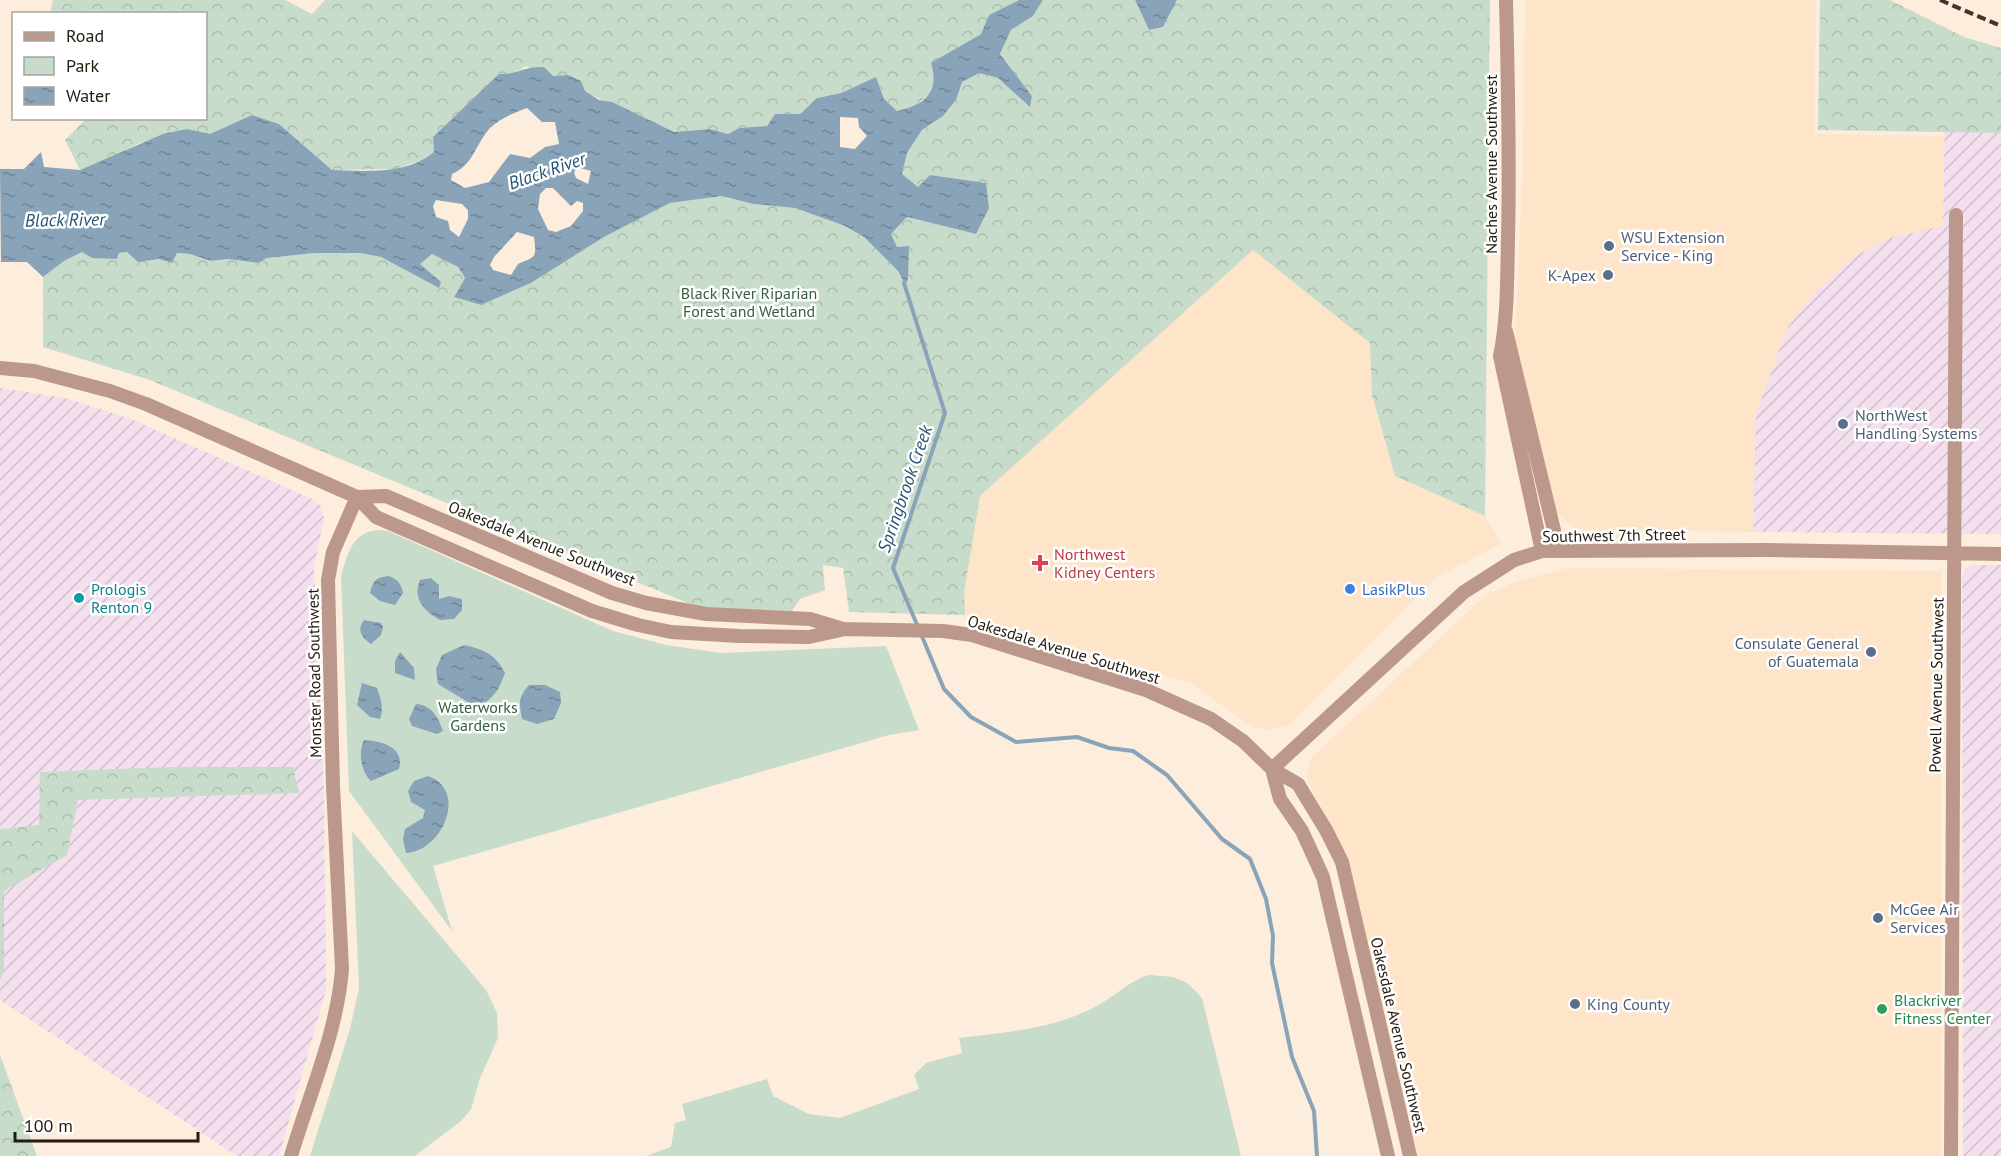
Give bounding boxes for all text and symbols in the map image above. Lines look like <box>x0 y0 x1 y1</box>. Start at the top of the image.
legend <box>12 12 207 120</box>
text: Road <box>66 24 104 47</box>
text: Park <box>66 54 99 77</box>
street label: Naches Avenue Southwest <box>1481 74 1501 254</box>
text: Water <box>66 84 110 107</box>
water label: Black River <box>505 146 590 194</box>
water label: Black River <box>25 207 106 232</box>
place label: WSU Extension Service - King <box>1621 227 1725 265</box>
marker: WSU Extension Service - King <box>1602 239 1616 253</box>
place label: K-Apex <box>1548 265 1596 285</box>
marker: K-Apex <box>1601 268 1615 282</box>
park label: Black River Riparian Forest and Wetland <box>681 283 817 321</box>
place label: NorthWest Handling Systems <box>1855 405 1978 443</box>
marker: NorthWest Handling Systems <box>1836 417 1850 431</box>
water label: Springbrook Creek <box>872 421 937 555</box>
street label: Oakesdale Avenue Southwest <box>445 496 639 590</box>
street label: Southwest 7th Street <box>1542 524 1687 546</box>
place label: Northwest Kidney Centers <box>1054 544 1156 582</box>
marker: Northwest Kidney Centers <box>1031 554 1049 572</box>
place label: Prologis Renton 9 <box>91 579 152 617</box>
place label: LasikPlus <box>1362 579 1426 599</box>
marker: LasikPlus <box>1343 582 1357 596</box>
street label: Monster Road Southwest <box>303 587 325 758</box>
marker: Prologis Renton 9 <box>72 591 86 605</box>
street label: Powell Avenue Southwest <box>1924 596 1948 773</box>
street label: Oakesdale Avenue Southwest <box>965 610 1163 688</box>
place label: Consulate General of Guatemala <box>1735 633 1859 671</box>
marker: Consulate General of Guatemala <box>1864 645 1878 659</box>
park label: Waterworks Gardens <box>438 697 518 735</box>
place label: McGee Air Services <box>1890 899 1959 937</box>
marker: McGee Air Services <box>1871 911 1885 925</box>
street label: Oakesdale Avenue Southwest <box>1367 935 1431 1135</box>
place label: Blackriver Fitness Center <box>1894 990 1991 1028</box>
place label: King County <box>1587 994 1671 1014</box>
marker: King County <box>1568 997 1582 1011</box>
marker: Blackriver Fitness Center <box>1875 1002 1889 1016</box>
scale bar <box>15 1105 198 1143</box>
text: 100 m <box>24 1114 73 1137</box>

